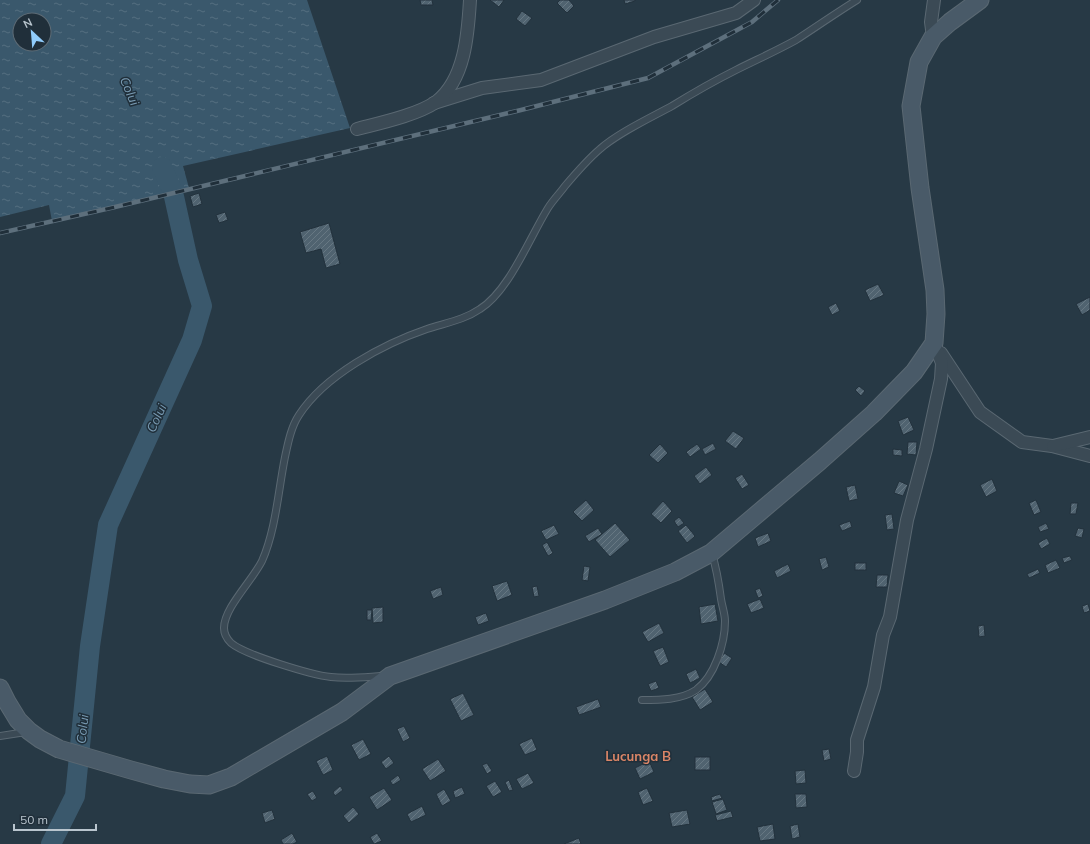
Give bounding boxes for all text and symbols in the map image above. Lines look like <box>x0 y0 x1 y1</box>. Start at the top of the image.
north arrow <box>12 12 52 52</box>
text: N <box>21 15 34 31</box>
water label: Colui <box>117 74 143 109</box>
water label: Colui <box>143 400 170 435</box>
water label: Colui <box>72 713 92 745</box>
district label: Lucunga B <box>605 748 671 764</box>
scale bar <box>14 806 96 832</box>
text: 50 m <box>20 812 48 827</box>

